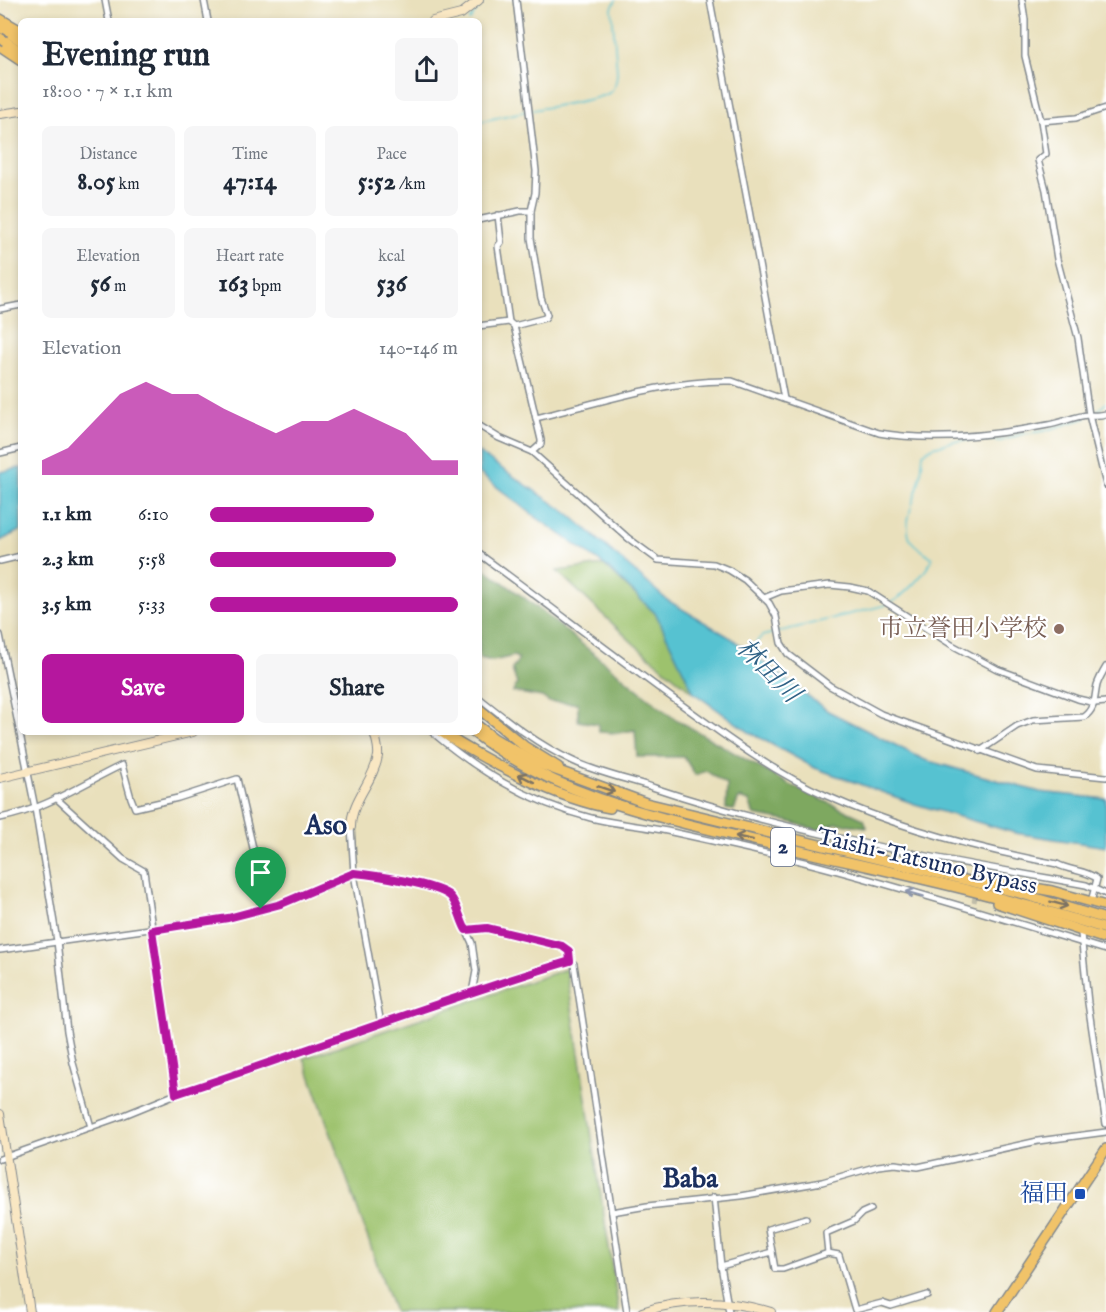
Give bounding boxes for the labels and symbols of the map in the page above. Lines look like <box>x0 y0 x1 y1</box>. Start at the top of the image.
place label: 市立誉田小学校 <box>879 614 1047 645</box>
marker: 市立誉田小学校 <box>1052 622 1066 636</box>
water label: 林田川 <box>729 632 809 712</box>
one-way arrow <box>518 772 536 784</box>
one-way arrow <box>596 784 615 795</box>
district label: Aso <box>304 810 348 844</box>
street label: Taishi-Tatsuno Bypass <box>814 822 1040 902</box>
road number: 2 <box>771 828 795 866</box>
one-way arrow <box>735 831 754 843</box>
pin <box>235 847 286 909</box>
one-way arrow <box>906 888 925 899</box>
one-way arrow <box>1049 899 1068 910</box>
district label: Baba <box>662 1163 719 1197</box>
place label: 福田 <box>1020 1179 1068 1210</box>
marker: 福田 <box>1073 1187 1087 1201</box>

